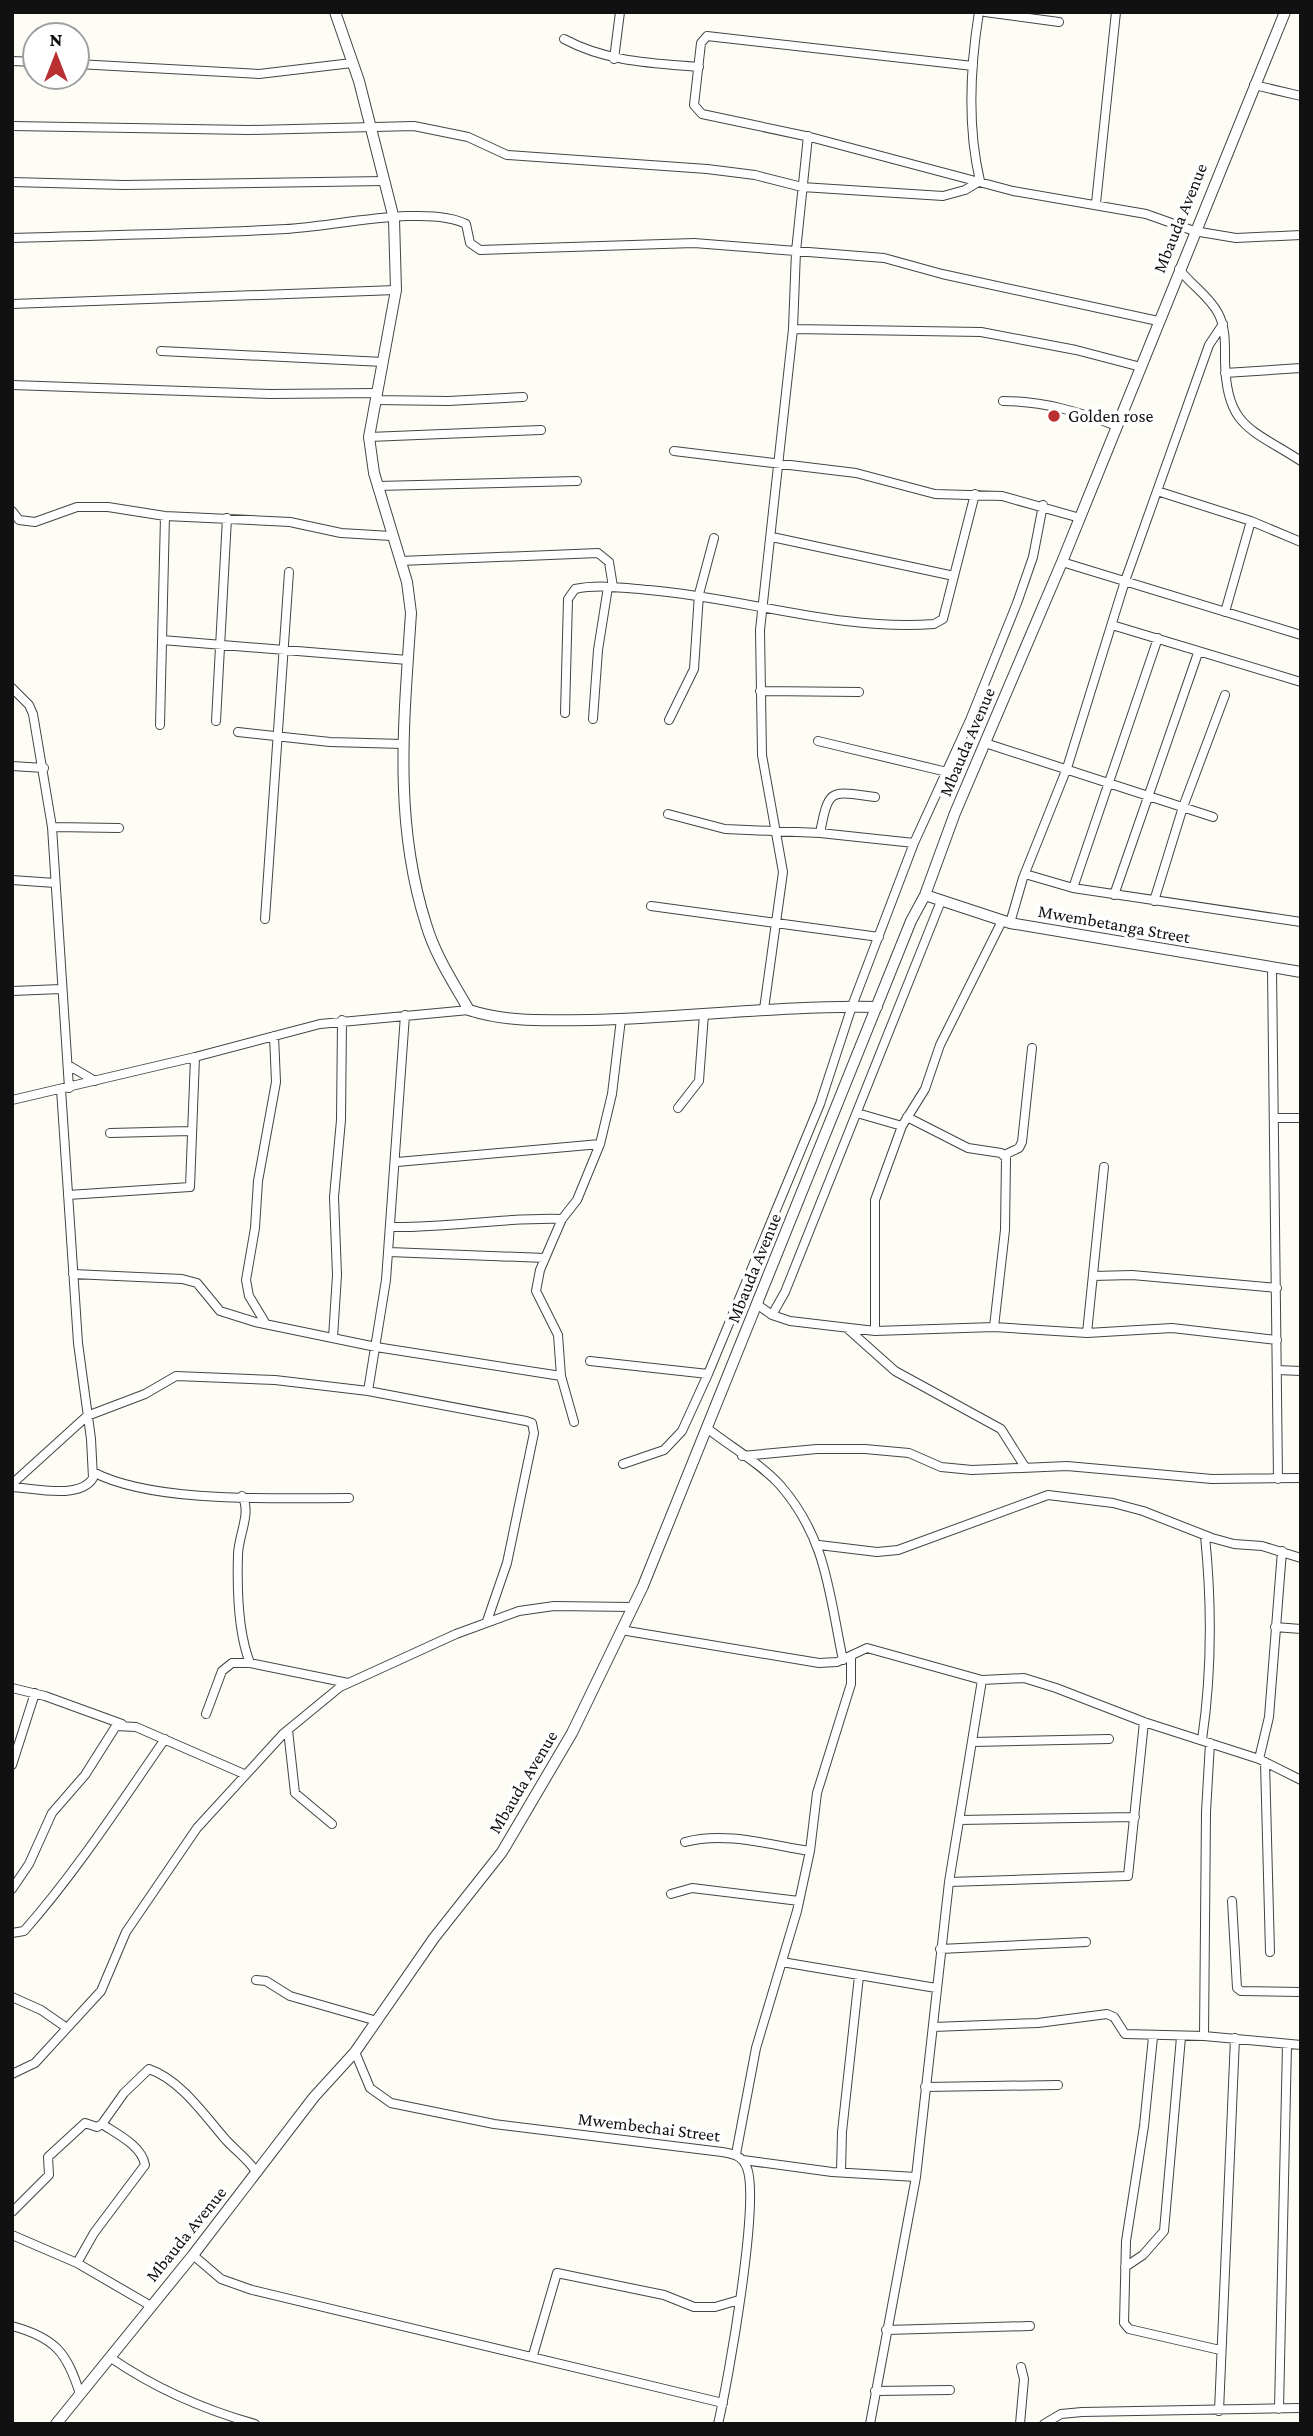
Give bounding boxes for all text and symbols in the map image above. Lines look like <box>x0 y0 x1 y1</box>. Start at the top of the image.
north arrow <box>21 21 91 91</box>
text: N <box>50 29 63 50</box>
street label: Mbauda Avenue <box>1149 160 1211 276</box>
place label: Golden rose <box>1068 406 1153 426</box>
marker: Golden rose <box>1046 408 1062 424</box>
street label: Mbauda Avenue <box>935 685 999 799</box>
street label: Mwembetanga Street <box>1036 901 1193 947</box>
street label: Mbauda Avenue <box>723 1210 785 1326</box>
street label: Mbauda Avenue <box>484 1727 562 1837</box>
street label: Mwembechai Street <box>577 2108 722 2146</box>
street label: Mbauda Avenue <box>142 2182 230 2285</box>

